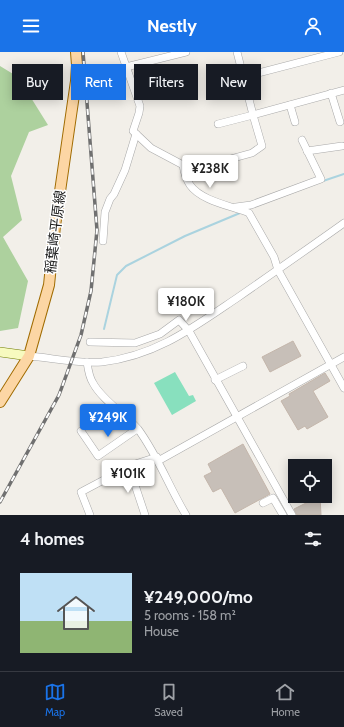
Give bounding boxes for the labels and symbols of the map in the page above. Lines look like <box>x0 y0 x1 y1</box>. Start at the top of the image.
pin: ¥238K <box>182 155 238 189</box>
street label: 稲葉崎平原線 <box>41 189 69 275</box>
pin: ¥180K <box>158 288 214 322</box>
pin: ¥249K <box>80 404 136 438</box>
pin: ¥101K <box>100 460 156 494</box>

